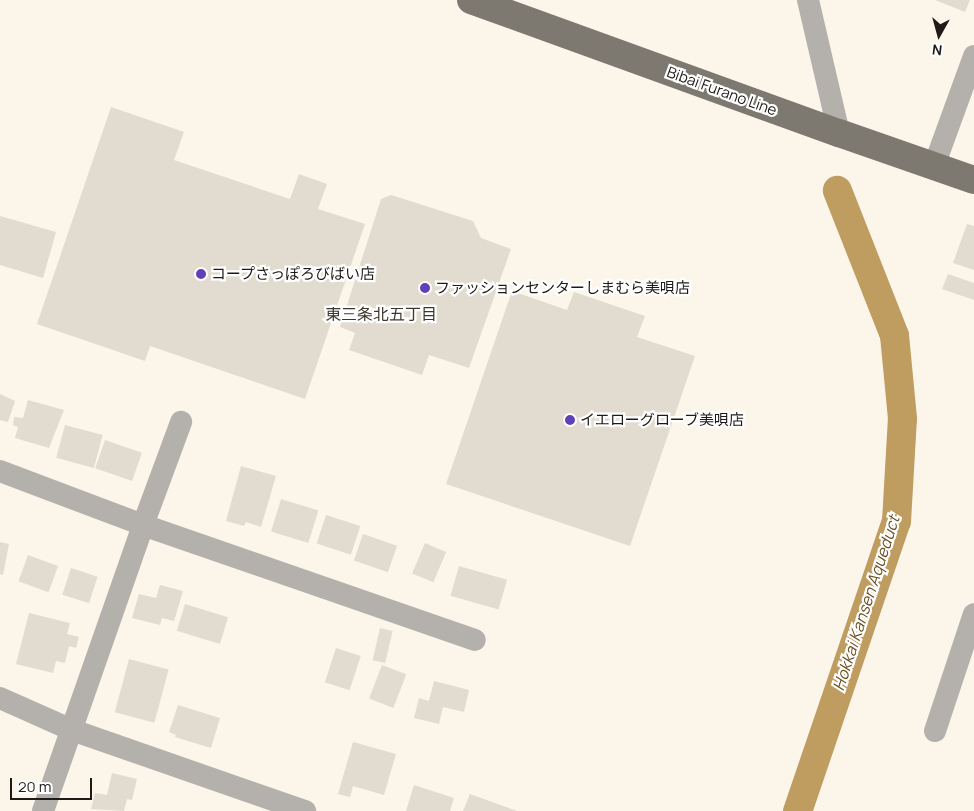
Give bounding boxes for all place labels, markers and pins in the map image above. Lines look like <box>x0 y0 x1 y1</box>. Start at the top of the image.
place label: コープさっぽろびばい店 <box>211 265 376 283</box>
marker: コープさっぽろびばい店 <box>195 268 207 280</box>
place label: ファッションセンターしまむら美唄店 <box>435 279 690 297</box>
marker: ファッションセンターしまむら美唄店 <box>419 282 431 294</box>
place label: イエローグローブ美唄店 <box>580 411 745 429</box>
marker: イエローグローブ美唄店 <box>564 414 576 426</box>

